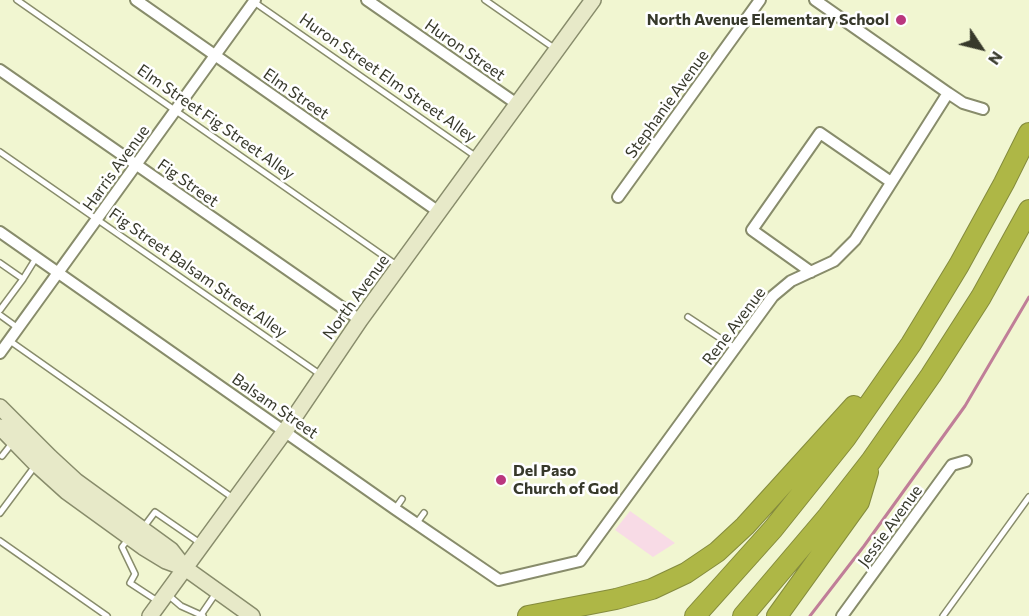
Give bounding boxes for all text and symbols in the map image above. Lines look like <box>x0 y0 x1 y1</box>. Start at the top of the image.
street label: Huron Street Elm Street Alley <box>296 9 480 147</box>
place label: North Avenue Elementary School <box>647 10 889 30</box>
marker: North Avenue Elementary School <box>894 13 908 27</box>
street label: Huron Street <box>421 15 509 85</box>
north arrow <box>951 18 1011 78</box>
street label: Stephanie Avenue <box>621 46 713 162</box>
text: N <box>985 48 1007 69</box>
street label: Elm Street Fig Street Alley <box>134 60 298 184</box>
street label: Elm Street <box>259 64 333 124</box>
street label: Harris Avenue <box>79 122 153 214</box>
street label: Fig Street <box>154 155 222 211</box>
street label: Fig Street Balsam Street Alley <box>105 204 291 342</box>
street label: North Avenue <box>319 251 393 343</box>
street label: Rene Avenue <box>698 283 770 369</box>
street label: Balsam Street <box>228 369 322 443</box>
place label: Del Paso Church of God <box>513 461 618 499</box>
marker: Del Paso Church of God <box>494 473 508 487</box>
street label: Jessie Avenue <box>854 481 926 571</box>

